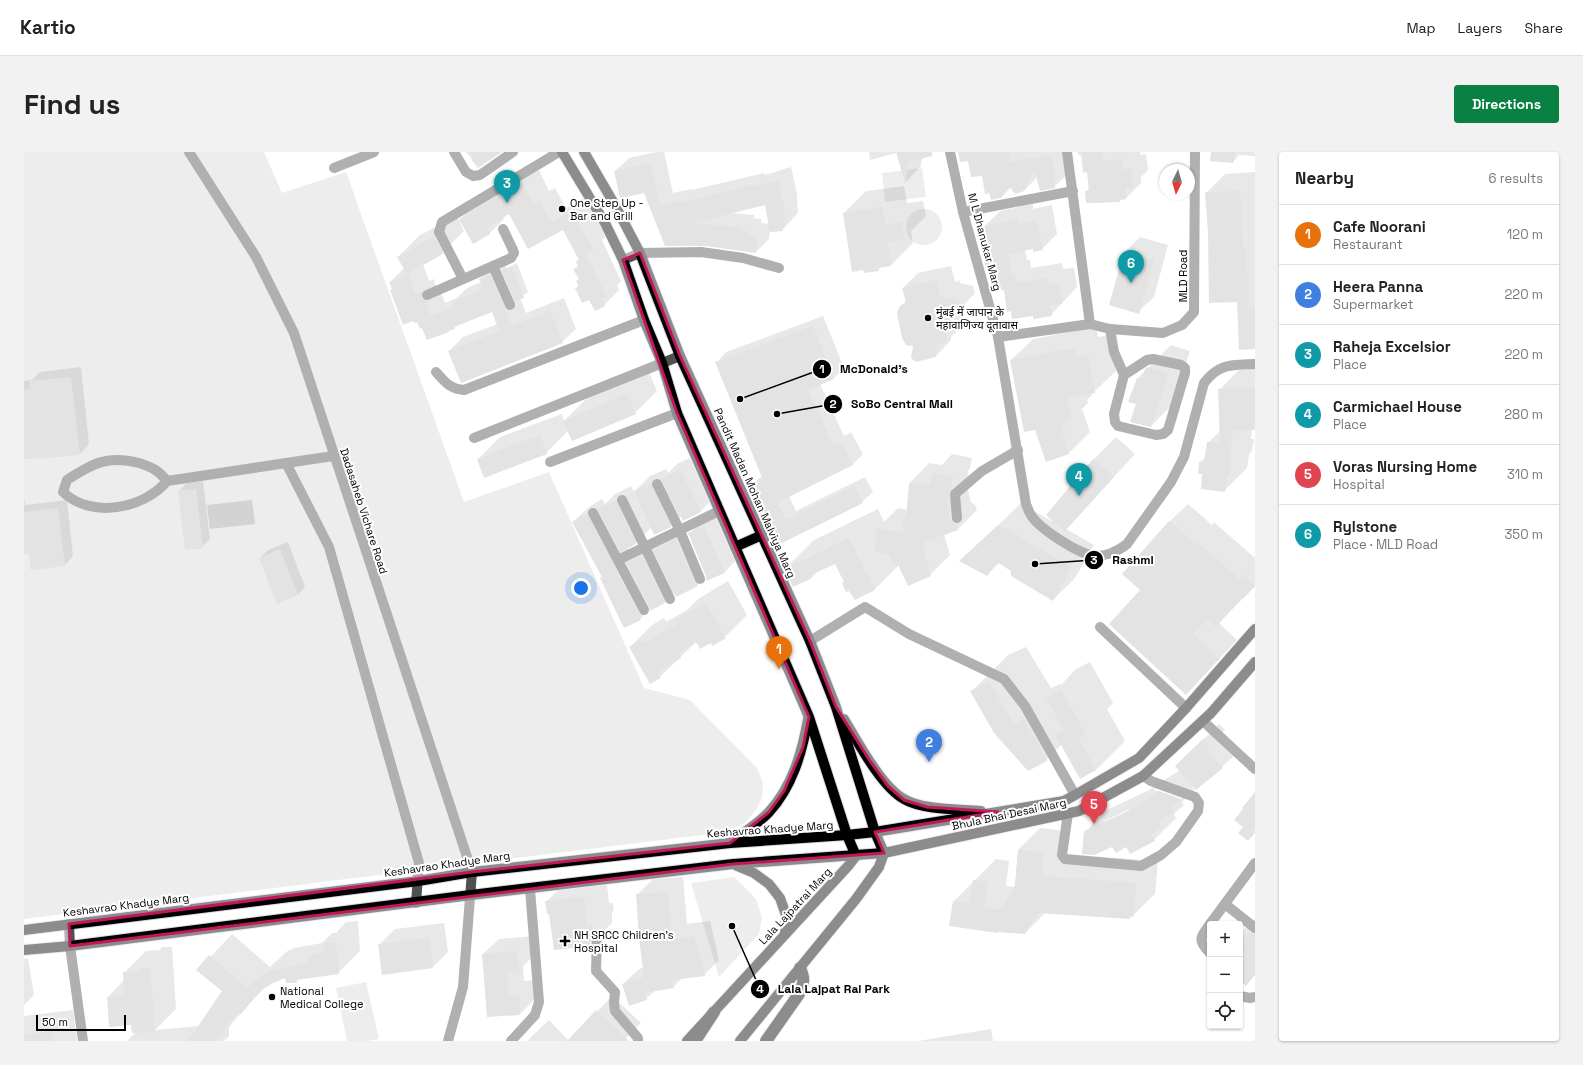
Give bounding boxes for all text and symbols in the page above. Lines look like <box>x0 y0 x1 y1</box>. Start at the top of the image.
text: Kartio <box>20 15 76 40</box>
text: Map <box>1406 19 1436 37</box>
text: Layers <box>1458 19 1502 37</box>
text: Share <box>1524 19 1563 37</box>
button: Directions <box>1454 85 1559 123</box>
text: Find us <box>24 86 121 122</box>
north arrow <box>1159 164 1195 200</box>
text: Nearby <box>1295 167 1354 189</box>
pin: 3 <box>494 170 520 203</box>
text: 6 results <box>1489 170 1543 187</box>
street label: M L Dhanukar Marg <box>965 192 1005 292</box>
place label: One Step Up - Bar and Grill <box>570 196 643 223</box>
marker: One Step Up - Bar and Grill <box>557 204 567 214</box>
text: Cafe Noorani <box>1333 217 1426 236</box>
text: 1 <box>1305 226 1311 243</box>
text: 120 m <box>1507 226 1543 243</box>
text: Restaurant <box>1333 236 1403 253</box>
pin: 6 <box>1118 250 1144 283</box>
street label: MLD Road <box>1176 250 1190 302</box>
text: Heera Panna <box>1333 277 1423 296</box>
text: 2 <box>1304 286 1312 303</box>
text: 220 m <box>1504 286 1543 303</box>
text: Supermarket <box>1333 296 1414 313</box>
place label: मुंबई में जापान के महावाणिज्य दूतावास <box>936 305 1018 333</box>
marker: मुंबई में जापान के महावाणिज्य दूतावास <box>923 313 933 323</box>
text: Raheja Excelsior <box>1333 337 1451 356</box>
text: 3 <box>1304 346 1312 363</box>
text: 220 m <box>1504 346 1543 363</box>
text: Place <box>1333 356 1367 373</box>
callout: McDonald's <box>812 357 916 381</box>
text: 1 <box>819 361 825 377</box>
text: McDonald's <box>840 361 908 377</box>
callout: SoBo Central Mall <box>823 392 961 416</box>
text: 2 <box>829 396 837 412</box>
text: SoBo Central Mall <box>851 396 953 412</box>
text: Carmichael House <box>1333 397 1462 416</box>
street label: Pandit Madan Mohan Malviya Marg <box>711 406 799 580</box>
text: 4 <box>1304 406 1312 423</box>
text: 280 m <box>1504 406 1543 423</box>
text: Place <box>1333 416 1367 433</box>
street label: Dadasaheb Vichare Road <box>337 446 391 576</box>
text: Voras Nursing Home <box>1333 457 1477 476</box>
pin: 4 <box>1066 463 1092 496</box>
text: 5 <box>1304 466 1312 483</box>
text: 310 m <box>1507 466 1543 483</box>
text: Hospital <box>1333 476 1385 493</box>
text: Rylstone <box>1333 517 1397 536</box>
text: 6 <box>1304 526 1312 543</box>
text: 350 m <box>1505 526 1543 543</box>
text: Place · MLD Road <box>1333 536 1438 553</box>
callout: Rashmi <box>1084 548 1162 572</box>
text: 3 <box>1090 552 1098 568</box>
text: Rashmi <box>1112 552 1154 568</box>
your location <box>571 578 591 598</box>
pin: 1 <box>766 636 792 669</box>
pin: 2 <box>916 729 942 762</box>
pin: 5 <box>1081 791 1107 824</box>
street label: Bhula Bhai Desai Marg <box>951 795 1067 833</box>
street label: Keshavrao Khadye Marg <box>706 818 834 840</box>
street label: Keshavrao Khadye Marg <box>383 848 511 880</box>
street label: Lala Lajpatrai Marg <box>756 865 834 947</box>
street label: Keshavrao Khadye Marg <box>62 890 190 920</box>
map controls <box>1207 921 1243 1029</box>
button: + <box>1207 921 1243 957</box>
place label: NH SRCC Children's Hospital <box>574 928 674 955</box>
marker: NH SRCC Children's Hospital <box>559 935 571 947</box>
button: − <box>1207 957 1243 993</box>
callout: Lala Lajpat Rai Park <box>750 977 898 1001</box>
text: 4 <box>756 981 764 997</box>
text: Lala Lajpat Rai Park <box>778 981 890 997</box>
place label: National Medical College <box>280 984 364 1011</box>
marker: National Medical College <box>267 992 277 1002</box>
button: locate <box>1207 993 1243 1029</box>
scale bar <box>36 1013 126 1032</box>
text: 50 m <box>42 1015 68 1029</box>

